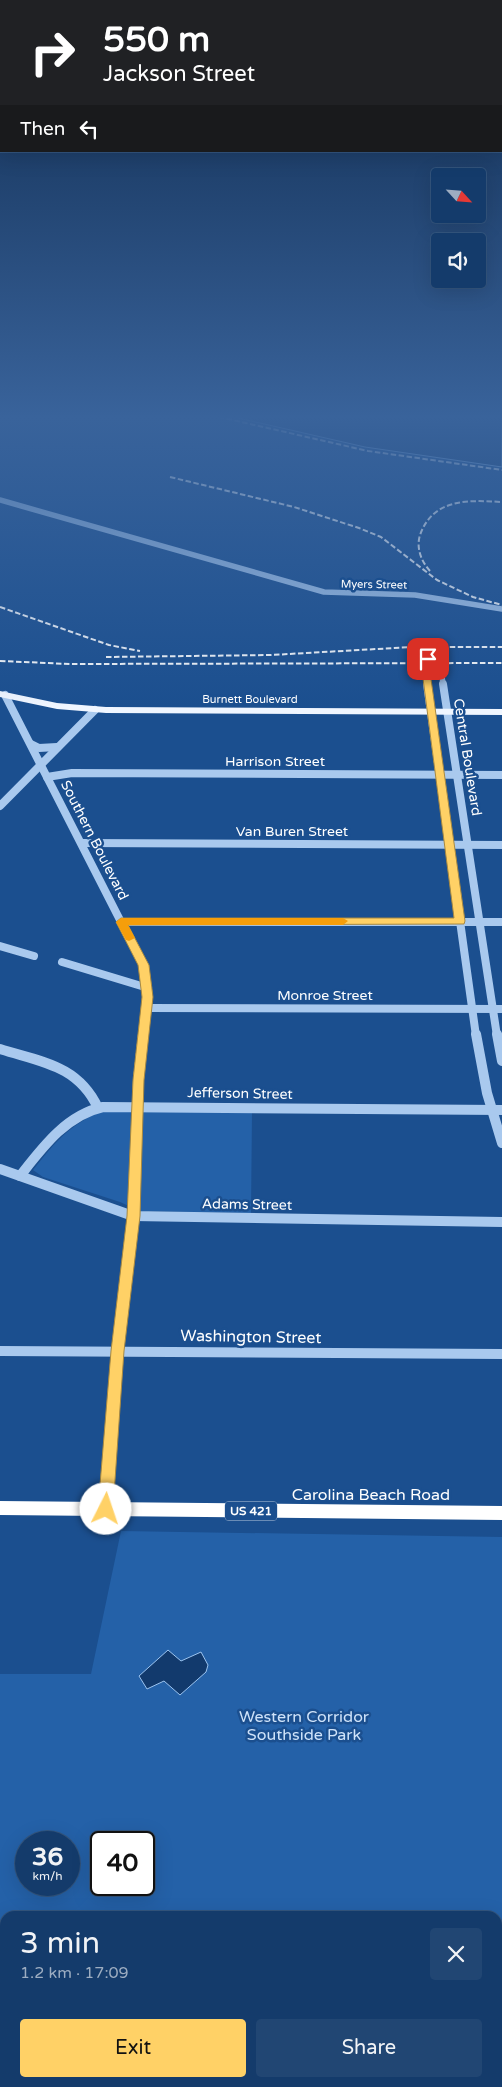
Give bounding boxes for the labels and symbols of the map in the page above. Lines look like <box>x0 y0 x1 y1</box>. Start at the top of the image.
north arrow <box>431 168 486 222</box>
street label: Myers Street <box>341 577 407 592</box>
pin <box>407 638 449 680</box>
street label: Burnett Boulevard <box>202 693 298 706</box>
street label: Central Boulevard <box>450 697 485 817</box>
street label: Harrison Street <box>225 753 326 770</box>
street label: Southern Boulevard <box>57 777 132 903</box>
street label: Van Buren Street <box>236 823 349 840</box>
street label: Monroe Street <box>277 987 373 1004</box>
street label: Jefferson Street <box>187 1084 294 1103</box>
street label: Adams Street <box>202 1195 293 1214</box>
street label: Washington Street <box>180 1326 322 1348</box>
position arrow <box>79 1482 131 1534</box>
street label: Carolina Beach Road <box>292 1485 450 1505</box>
road number: US 421 <box>225 1502 277 1520</box>
park label: Western Corridor Southside Park <box>239 1707 370 1745</box>
speed limit sign: 40 <box>90 1831 155 1896</box>

